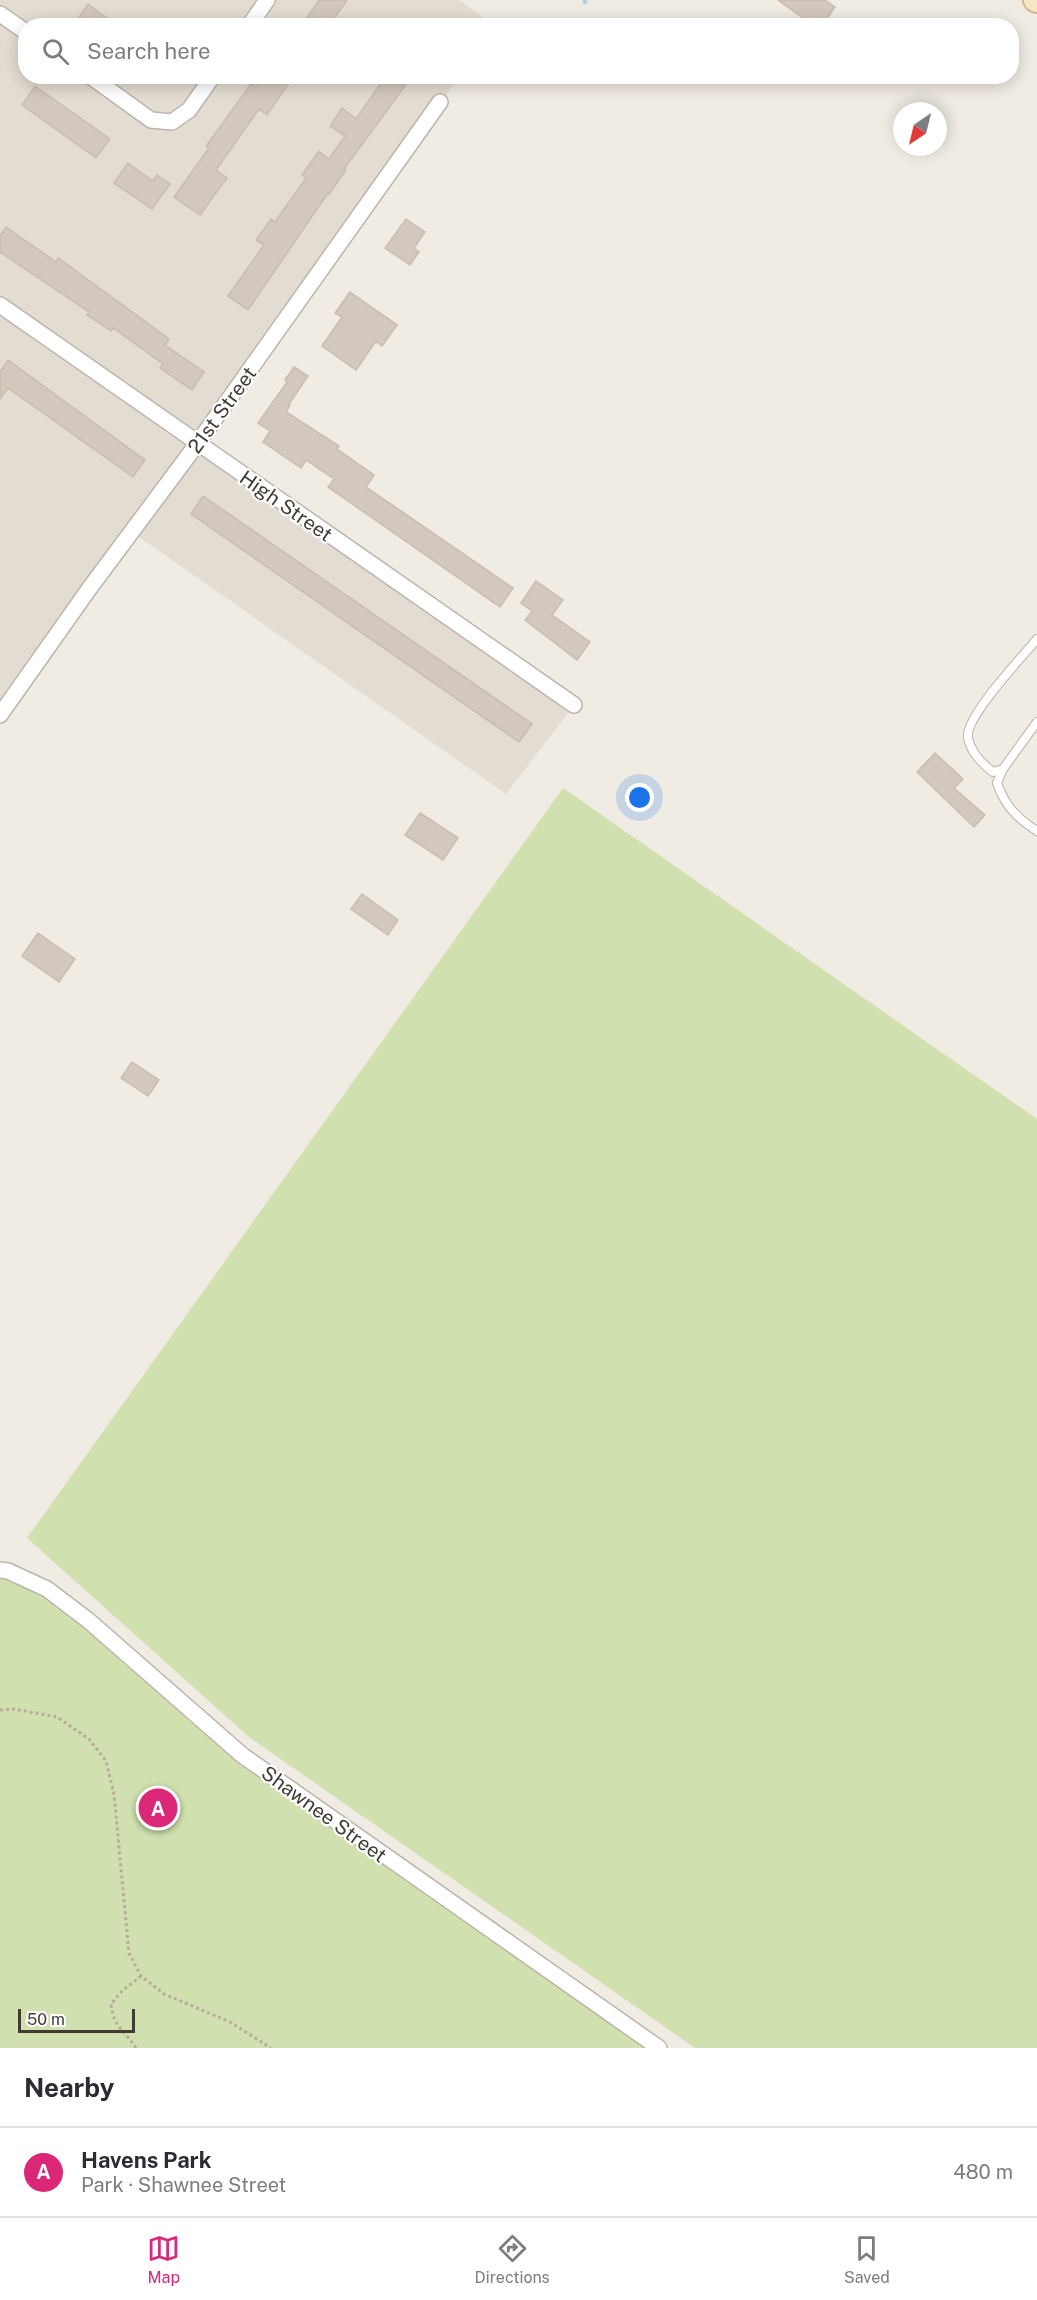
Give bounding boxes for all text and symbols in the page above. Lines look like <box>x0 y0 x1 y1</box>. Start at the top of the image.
search box <box>18 18 1019 84</box>
icon: search <box>39 35 72 68</box>
text: Search here <box>87 38 211 64</box>
north arrow <box>893 102 947 156</box>
street label: 21st Street <box>183 362 261 458</box>
street label: High Street <box>235 465 337 547</box>
your location <box>625 783 654 812</box>
street label: Shawnee Street <box>257 1761 391 1867</box>
pin: A <box>138 1786 178 1830</box>
scale bar <box>18 2006 135 2034</box>
text: 50 m <box>27 2010 65 2029</box>
text: Nearby <box>24 2072 114 2103</box>
text: Havens Park <box>81 2147 211 2173</box>
text: A <box>36 2160 51 2184</box>
text: 480 m <box>953 2160 1013 2184</box>
text: Park · Shawnee Street <box>81 2173 286 2197</box>
tab: Map <box>147 2232 180 2287</box>
tab: Directions <box>475 2232 550 2287</box>
tab: Saved <box>844 2232 890 2287</box>

